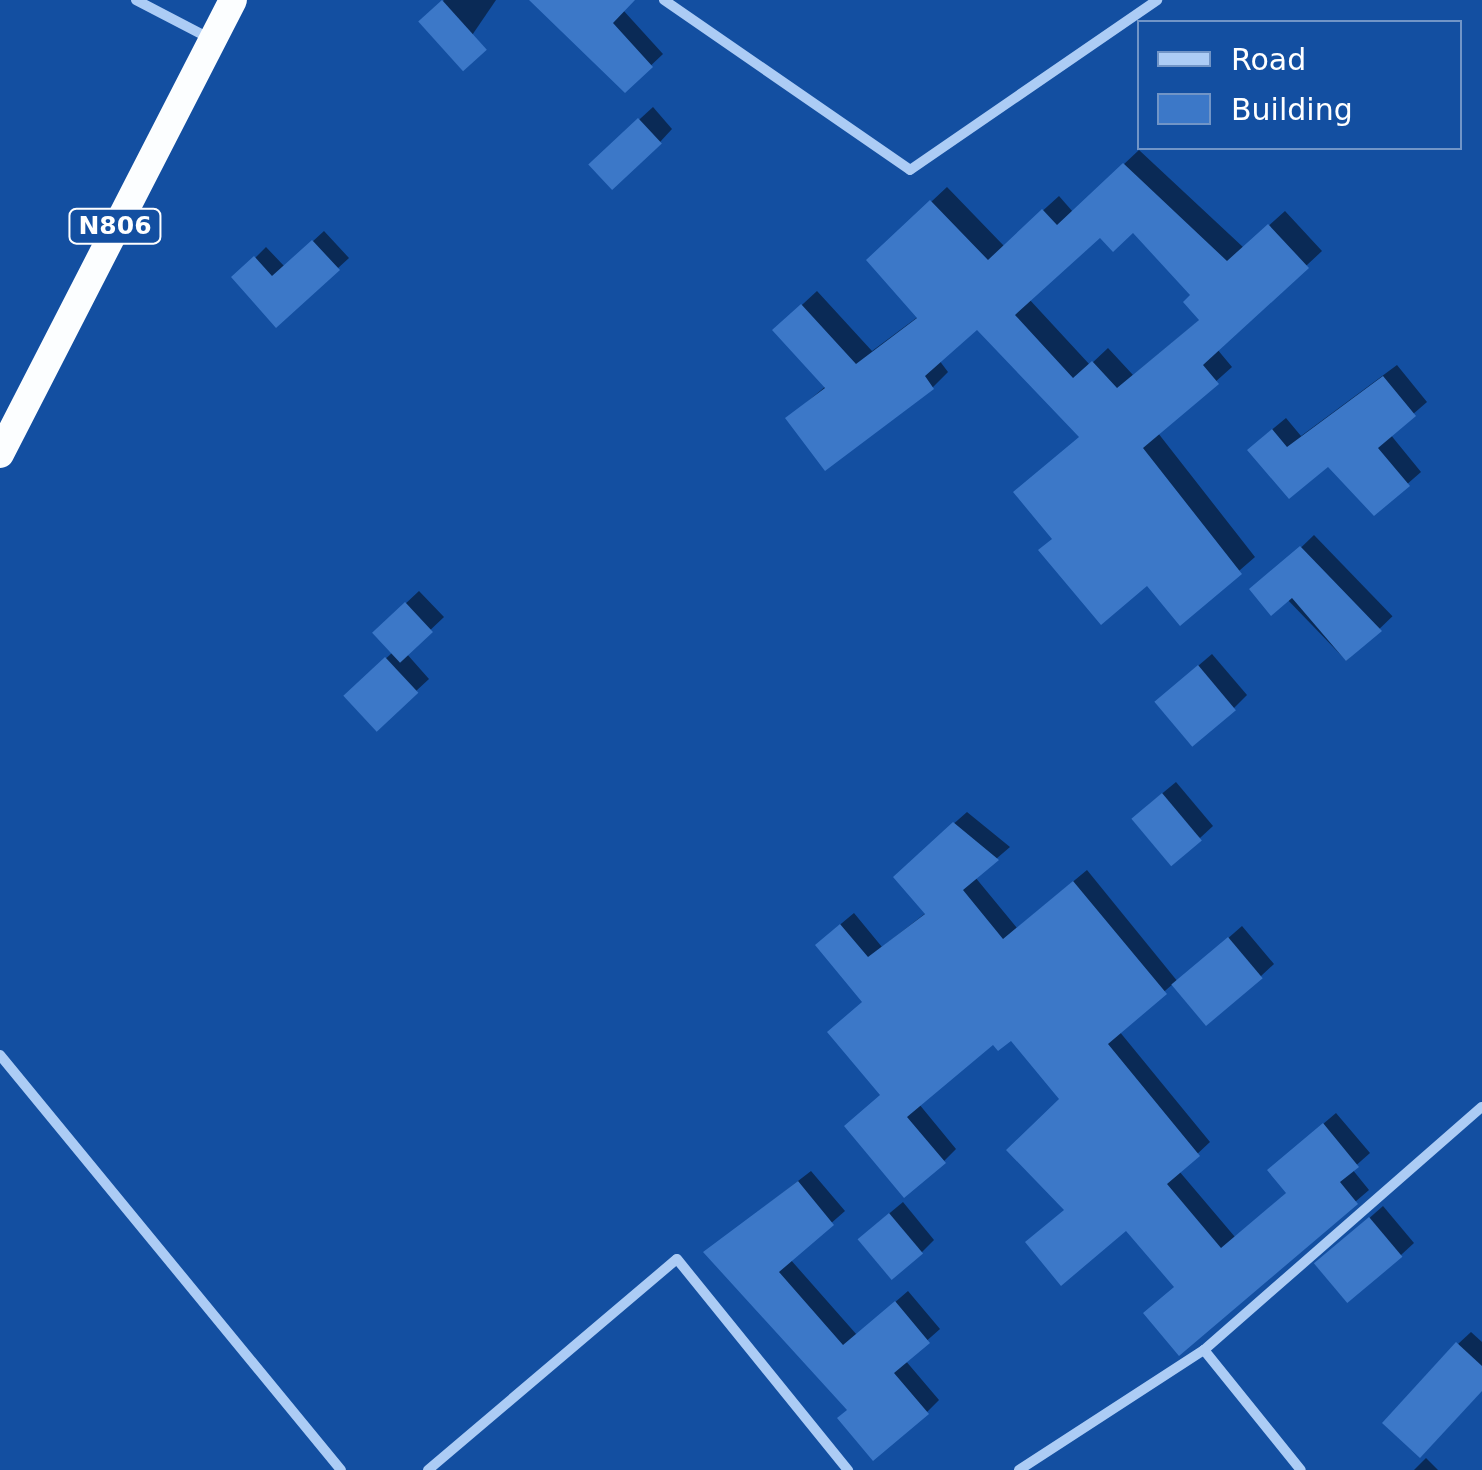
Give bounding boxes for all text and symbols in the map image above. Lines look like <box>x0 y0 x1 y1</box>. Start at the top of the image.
legend <box>1137 20 1462 150</box>
text: Road <box>1231 42 1306 77</box>
text: Building <box>1231 92 1353 127</box>
road number: N806 <box>68 206 162 246</box>

